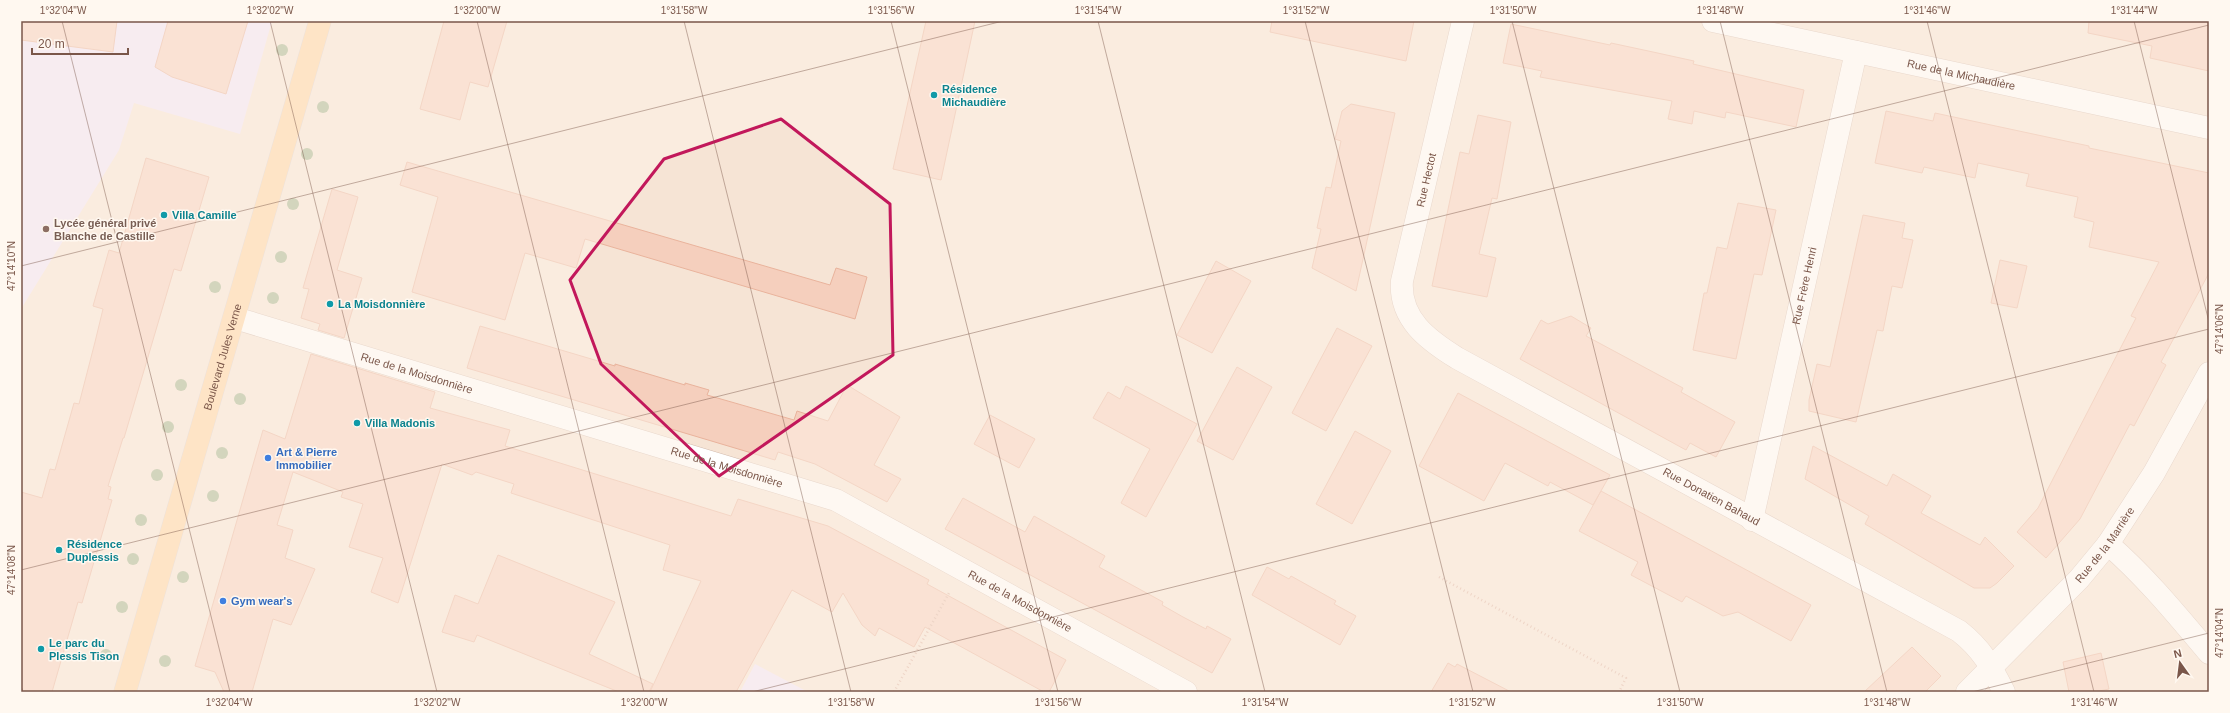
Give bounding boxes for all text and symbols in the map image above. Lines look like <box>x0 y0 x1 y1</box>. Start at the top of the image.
text: 1°32'04"W <box>40 5 87 16</box>
text: 1°32'02"W <box>247 5 294 16</box>
text: 1°32'00"W <box>454 5 501 16</box>
text: 1°31'58"W <box>661 5 708 16</box>
text: 1°31'56"W <box>868 5 915 16</box>
text: 1°31'54"W <box>1075 5 1122 16</box>
text: 1°31'52"W <box>1283 5 1330 16</box>
text: 1°31'50"W <box>1490 5 1537 16</box>
text: 1°31'48"W <box>1697 5 1744 16</box>
text: 1°31'46"W <box>1904 5 1951 16</box>
text: 1°31'44"W <box>2111 5 2158 16</box>
scale bar <box>32 30 128 56</box>
text: 20 m <box>38 37 65 51</box>
street label: Rue de la Michaudière <box>1906 57 2016 92</box>
place label: Résidence Michaudière <box>942 83 1006 108</box>
marker: Résidence Michaudière <box>929 90 939 100</box>
street label: Rue Hectot <box>1414 152 1438 208</box>
place label: Villa Camille <box>172 209 237 221</box>
marker: Villa Camille <box>159 210 169 220</box>
place label: Lycée général privé Blanche de Castille <box>54 217 156 242</box>
marker: Lycée général privé Blanche de Castille <box>41 224 51 234</box>
text: 47°14'10"N <box>6 241 17 291</box>
street label: Rue Frère Henri <box>1790 246 1818 326</box>
place label: La Moisdonnière <box>338 298 425 310</box>
marker: La Moisdonnière <box>325 299 335 309</box>
street label: Boulevard Jules Verne <box>201 302 244 411</box>
text: 47°14'06"N <box>2214 304 2225 354</box>
street label: Rue de la Moisdonnière <box>359 350 474 396</box>
place label: Villa Madonis <box>365 417 435 429</box>
marker: Villa Madonis <box>352 418 362 428</box>
street label: Rue de la Moisdonnière <box>670 444 784 490</box>
place label: Art & Pierre Immobilier <box>276 446 337 471</box>
marker: Art & Pierre Immobilier <box>263 453 273 463</box>
street label: Rue Donatien Bahaud <box>1661 465 1762 528</box>
street label: Rue de la Marrière <box>2073 505 2136 585</box>
place label: Résidence Duplessis <box>67 538 122 563</box>
text: 47°14'08"N <box>6 545 17 595</box>
marker: Résidence Duplessis <box>54 545 64 555</box>
street label: Rue de la Moisdonnière <box>966 568 1074 634</box>
place label: Gym wear's <box>231 595 292 607</box>
marker: Gym wear's <box>218 596 228 606</box>
text: 47°14'04"N <box>2214 608 2225 658</box>
place label: Le parc du Plessis Tison <box>49 637 119 662</box>
north arrow <box>2160 643 2200 683</box>
marker: Le parc du Plessis Tison <box>36 644 46 654</box>
text: N <box>2172 647 2183 660</box>
text: 1°32'04"W <box>206 697 253 708</box>
text: 1°32'02"W <box>414 697 461 708</box>
text: 1°32'00"W <box>621 697 668 708</box>
text: 1°31'58"W <box>828 697 875 708</box>
text: 1°31'56"W <box>1035 697 1082 708</box>
text: 1°31'54"W <box>1242 697 1289 708</box>
text: 1°31'52"W <box>1449 697 1496 708</box>
text: 1°31'50"W <box>1657 697 1704 708</box>
text: 1°31'48"W <box>1864 697 1911 708</box>
text: 1°31'46"W <box>2071 697 2118 708</box>

